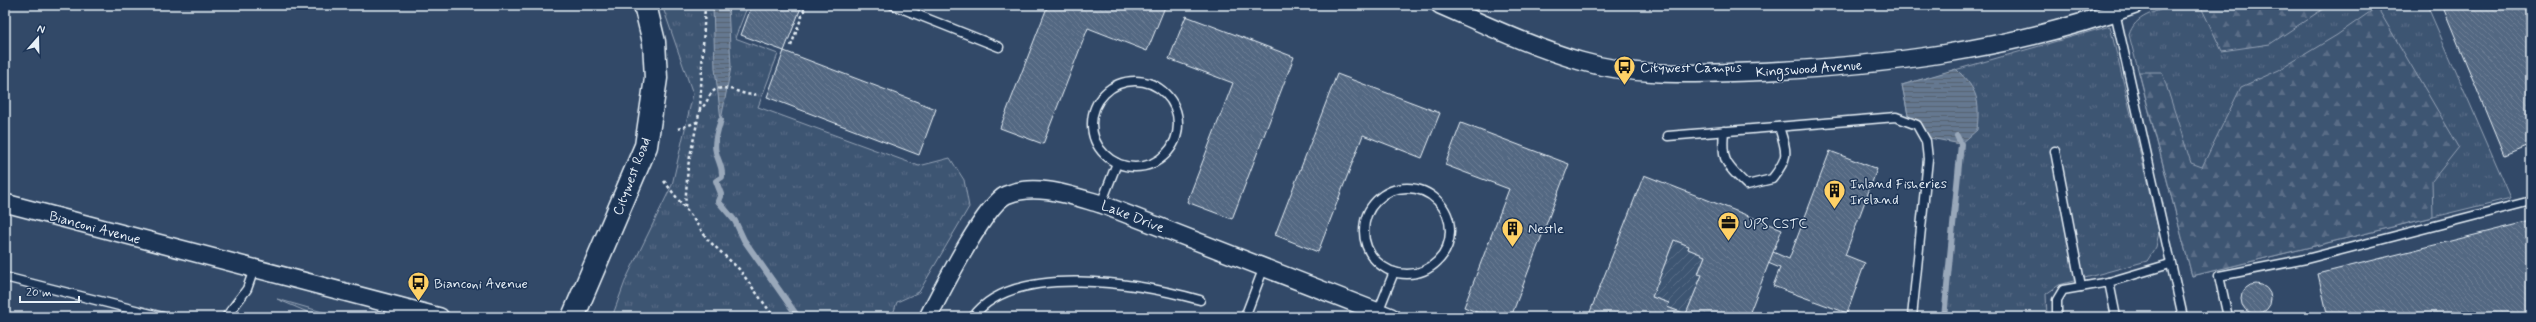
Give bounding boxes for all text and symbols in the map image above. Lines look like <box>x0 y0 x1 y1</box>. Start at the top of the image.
north arrow <box>18 18 58 58</box>
text: N <box>35 22 47 37</box>
bus stop icon: Citywest Campus <box>1612 54 1638 87</box>
street label: Kingswood Avenue <box>1755 56 1864 83</box>
place label: Citywest Campus <box>1640 59 1742 77</box>
street label: Citywest Road <box>609 135 655 218</box>
place label: Inland Fisheries Ireland <box>1850 175 1947 209</box>
building icon: Inland Fisheries Ireland <box>1821 178 1847 211</box>
street label: Lake Drive <box>1098 197 1167 237</box>
street label: Bianconi Avenue <box>47 207 142 249</box>
office icon: UPS CSTC <box>1716 210 1742 243</box>
building icon: Nestle <box>1499 215 1525 248</box>
place label: UPS CSTC <box>1744 215 1807 233</box>
place label: Nestle <box>1528 220 1564 238</box>
bus stop icon: Bianconi Avenue <box>406 270 432 303</box>
place label: Bianconi Avenue <box>434 275 528 293</box>
scale bar <box>20 278 79 304</box>
text: 20 m <box>26 285 52 301</box>

